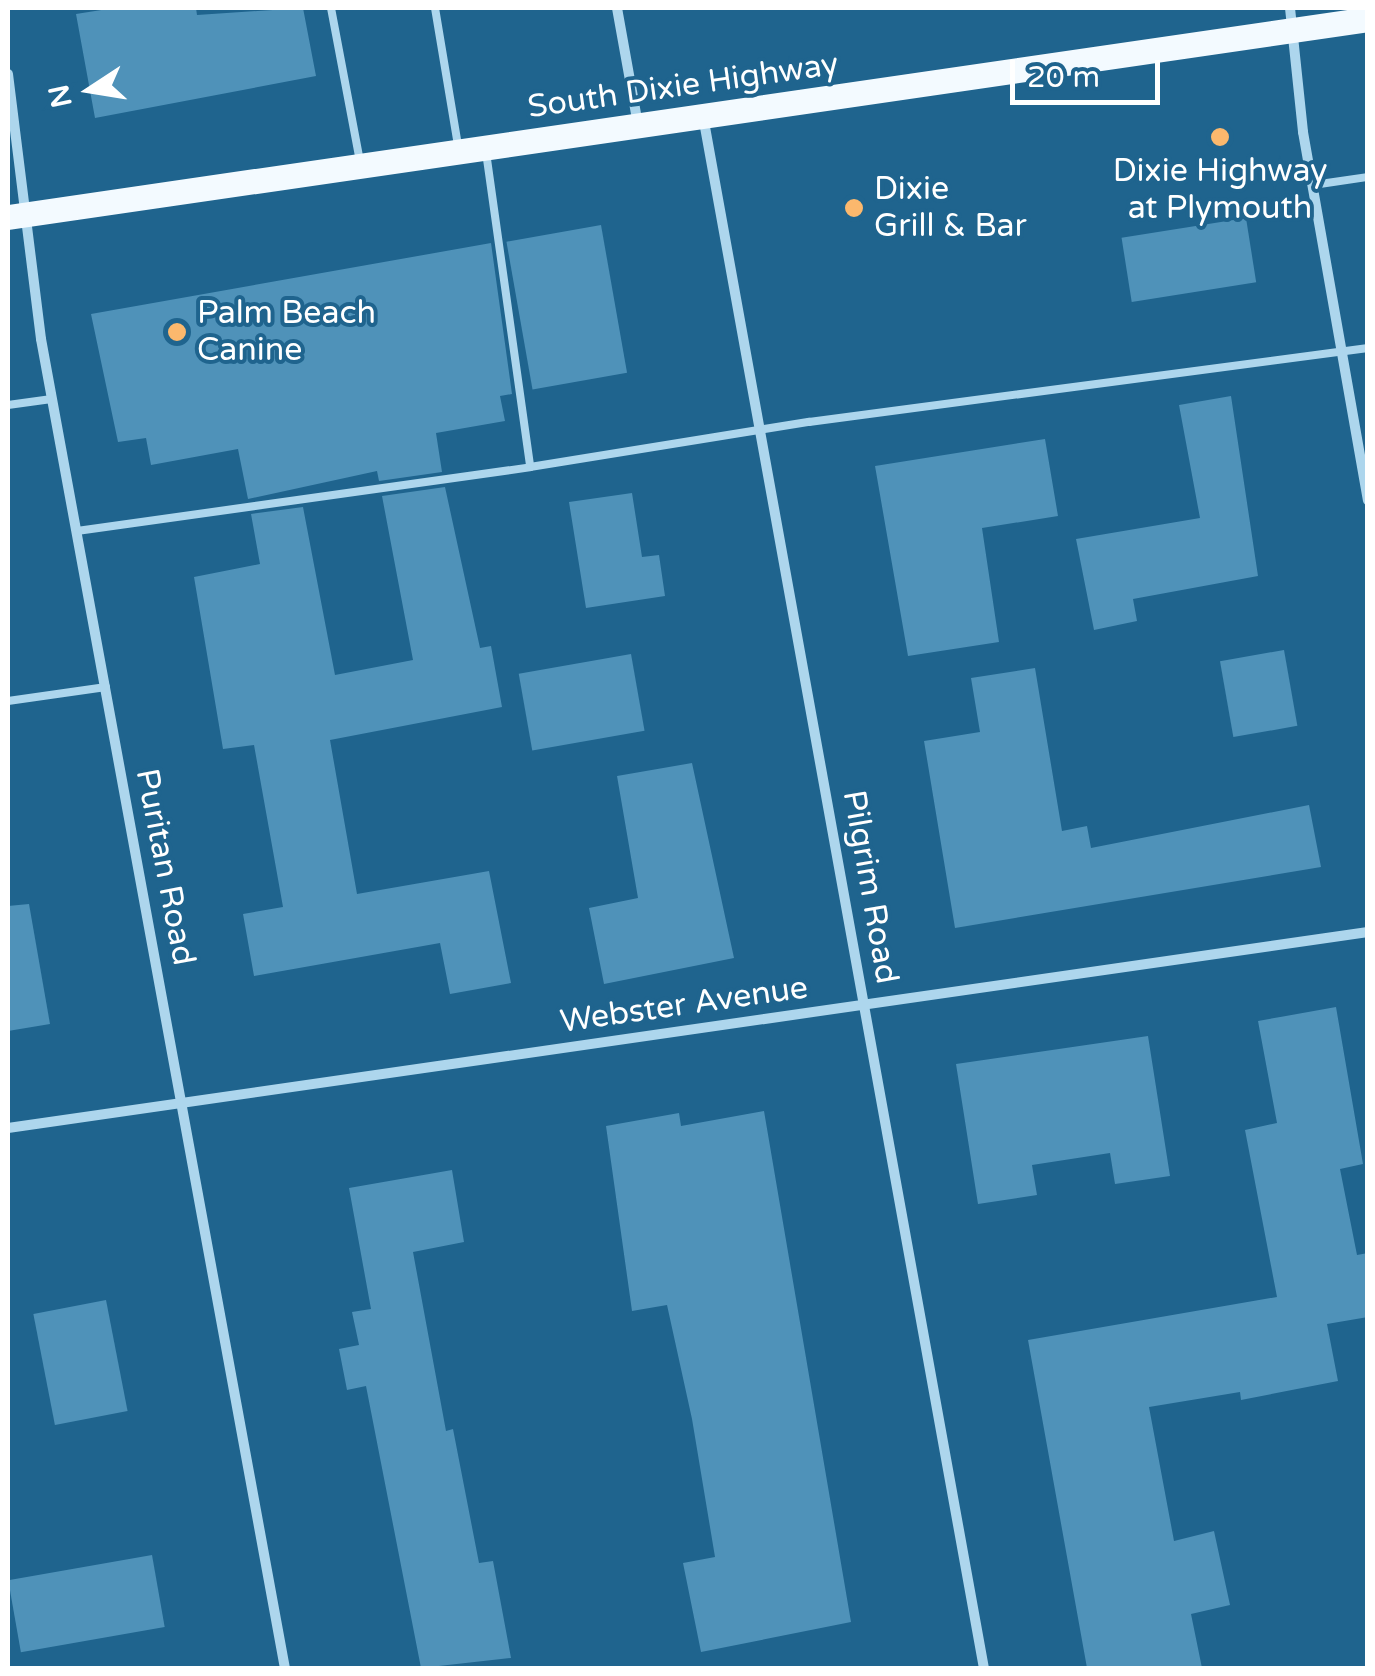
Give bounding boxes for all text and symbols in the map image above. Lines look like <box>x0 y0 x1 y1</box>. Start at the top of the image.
north arrow <box>40 40 140 140</box>
scale bar <box>1015 40 1165 102</box>
street label: South Dixie Highway <box>525 45 841 127</box>
text: 20 m <box>1027 59 1100 96</box>
text: N <box>42 82 80 111</box>
marker: Dixie Highway at Plymouth <box>1209 126 1231 148</box>
place label: Dixie Highway at Plymouth <box>1113 153 1327 228</box>
place label: Dixie Grill & Bar <box>874 171 1027 246</box>
marker: Dixie Grill & Bar <box>843 197 865 219</box>
place label: Palm Beach Canine <box>197 295 376 370</box>
marker: Palm Beach Canine <box>166 321 188 343</box>
street label: Puritan Road <box>127 765 203 969</box>
street label: Pilgrim Road <box>834 787 906 987</box>
street label: Webster Avenue <box>558 969 810 1041</box>

